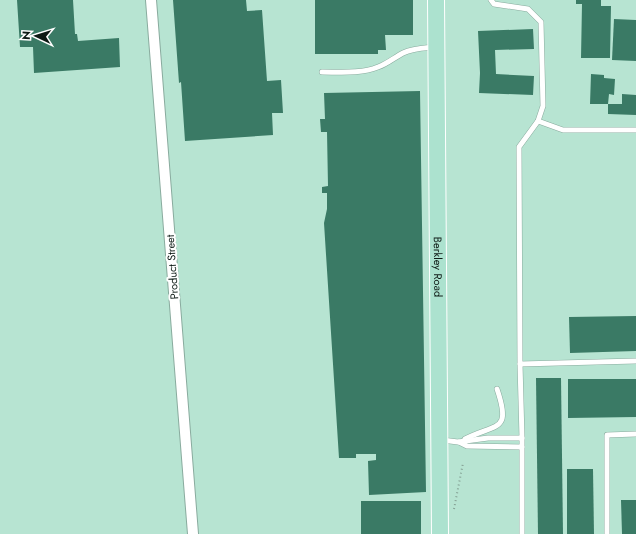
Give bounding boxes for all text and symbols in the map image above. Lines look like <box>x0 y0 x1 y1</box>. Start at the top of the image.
north arrow <box>16 16 56 56</box>
text: N <box>18 30 34 40</box>
street label: Product Street <box>162 234 182 300</box>
street label: Berkley Road <box>430 237 446 297</box>

